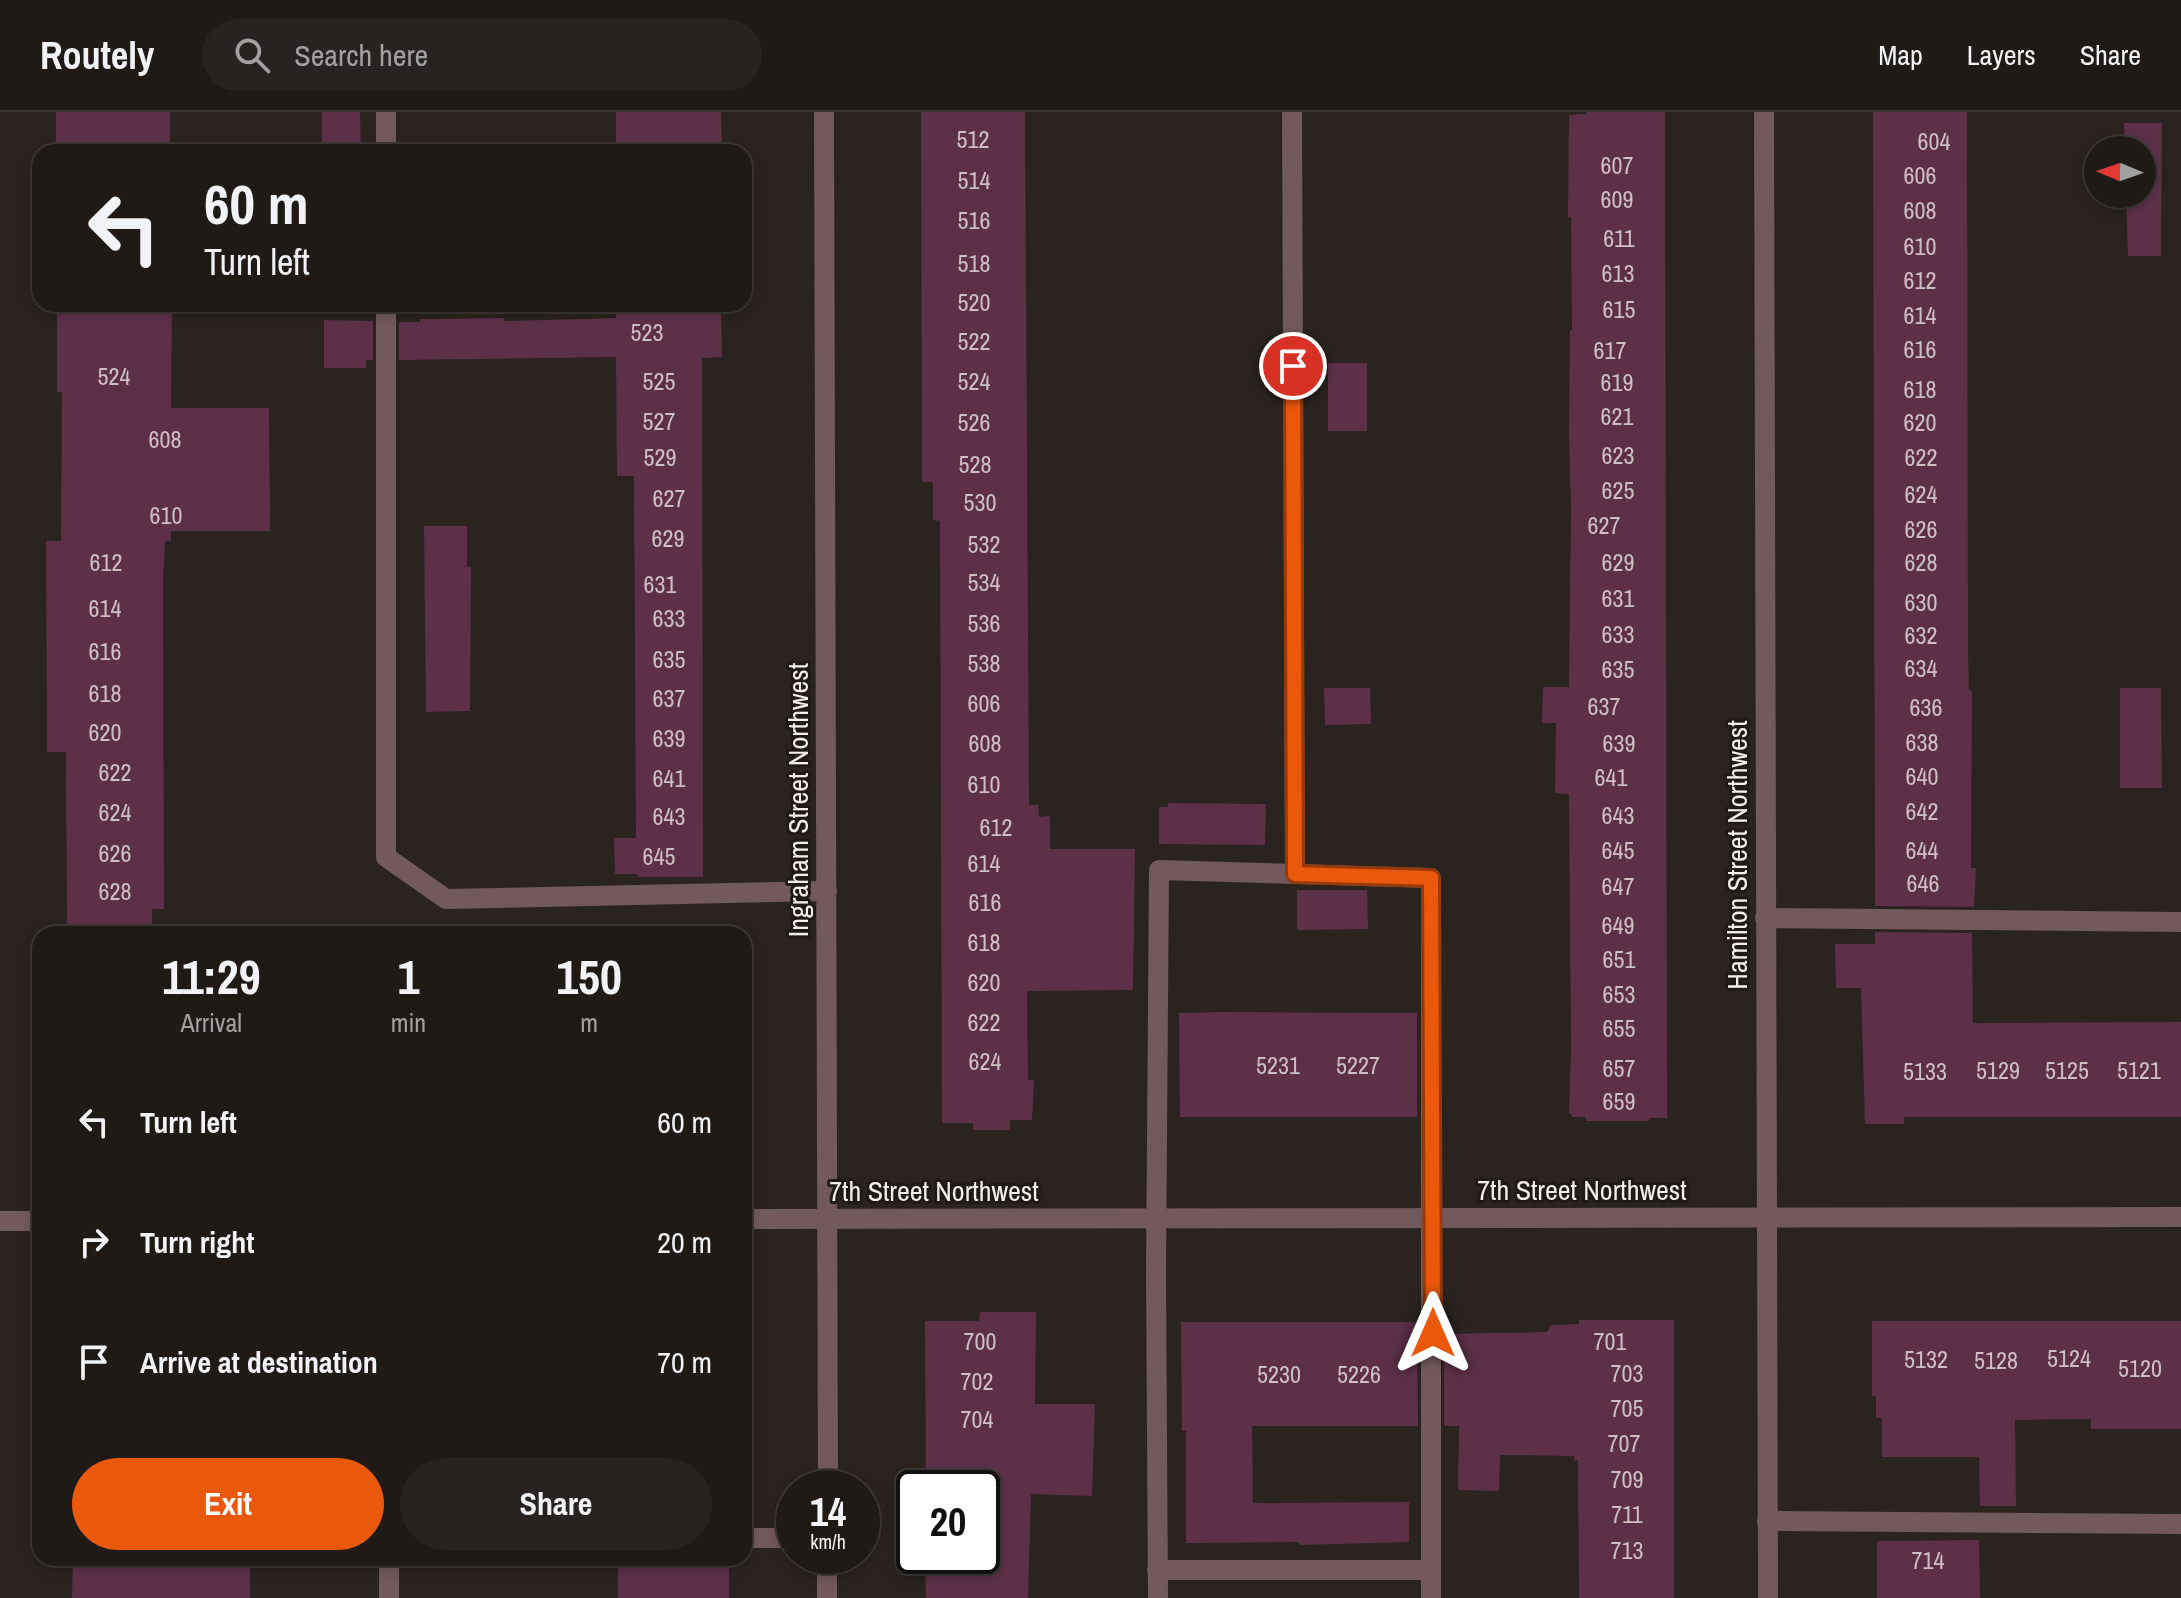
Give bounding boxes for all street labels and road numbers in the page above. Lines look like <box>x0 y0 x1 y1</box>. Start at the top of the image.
street label: Ingraham Street Northwest <box>779 663 817 937</box>
street label: Hamilton Street Northwest <box>1718 720 1756 990</box>
street label: 7th Street Northwest <box>1477 1171 1687 1209</box>
street label: 7th Street Northwest <box>829 1172 1039 1210</box>

